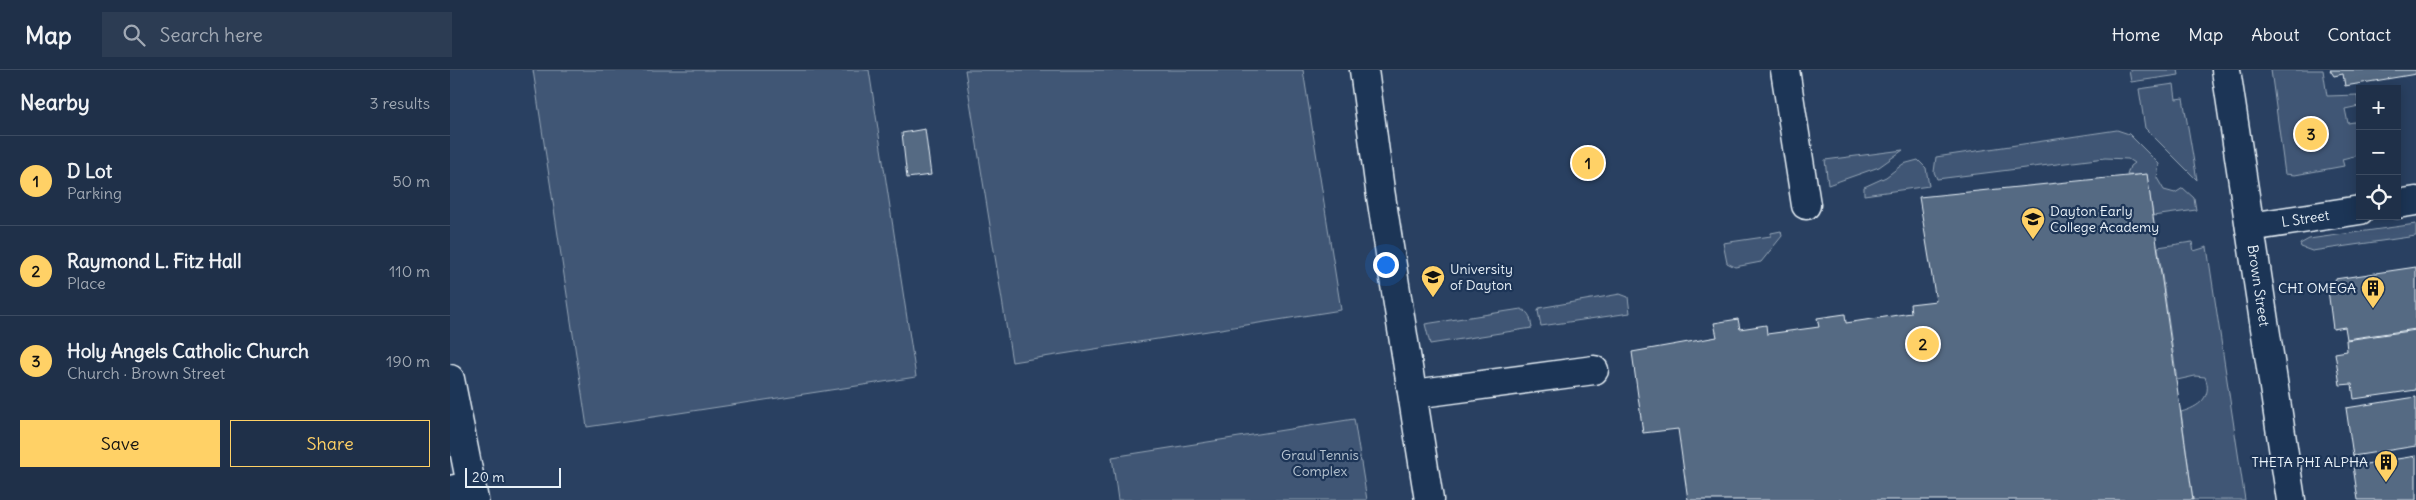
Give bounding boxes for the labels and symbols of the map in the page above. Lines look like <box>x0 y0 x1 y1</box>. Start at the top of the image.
pin: 3 <box>2295 115 2327 153</box>
pin: 1 <box>1572 144 1604 182</box>
place label: Dayton Early College Academy <box>2050 202 2159 236</box>
school or university icon: Dayton Early College Academy <box>2020 206 2046 240</box>
street label: L Street <box>2280 206 2331 231</box>
street label: Brown Street <box>2244 243 2274 328</box>
your location <box>1373 252 1399 278</box>
place label: University of Dayton <box>1450 260 1513 294</box>
school or university icon: University of Dayton <box>1420 264 1446 298</box>
building icon: CHI OMEGA <box>2360 275 2386 309</box>
place label: CHI OMEGA <box>2278 279 2356 297</box>
pin: 2 <box>1907 325 1939 363</box>
park label: Graul Tennis Complex <box>1281 446 1359 480</box>
building icon: THETA PHI ALPHA <box>2373 449 2399 483</box>
place label: THETA PHI ALPHA <box>2251 453 2368 471</box>
scale bar <box>465 465 561 488</box>

